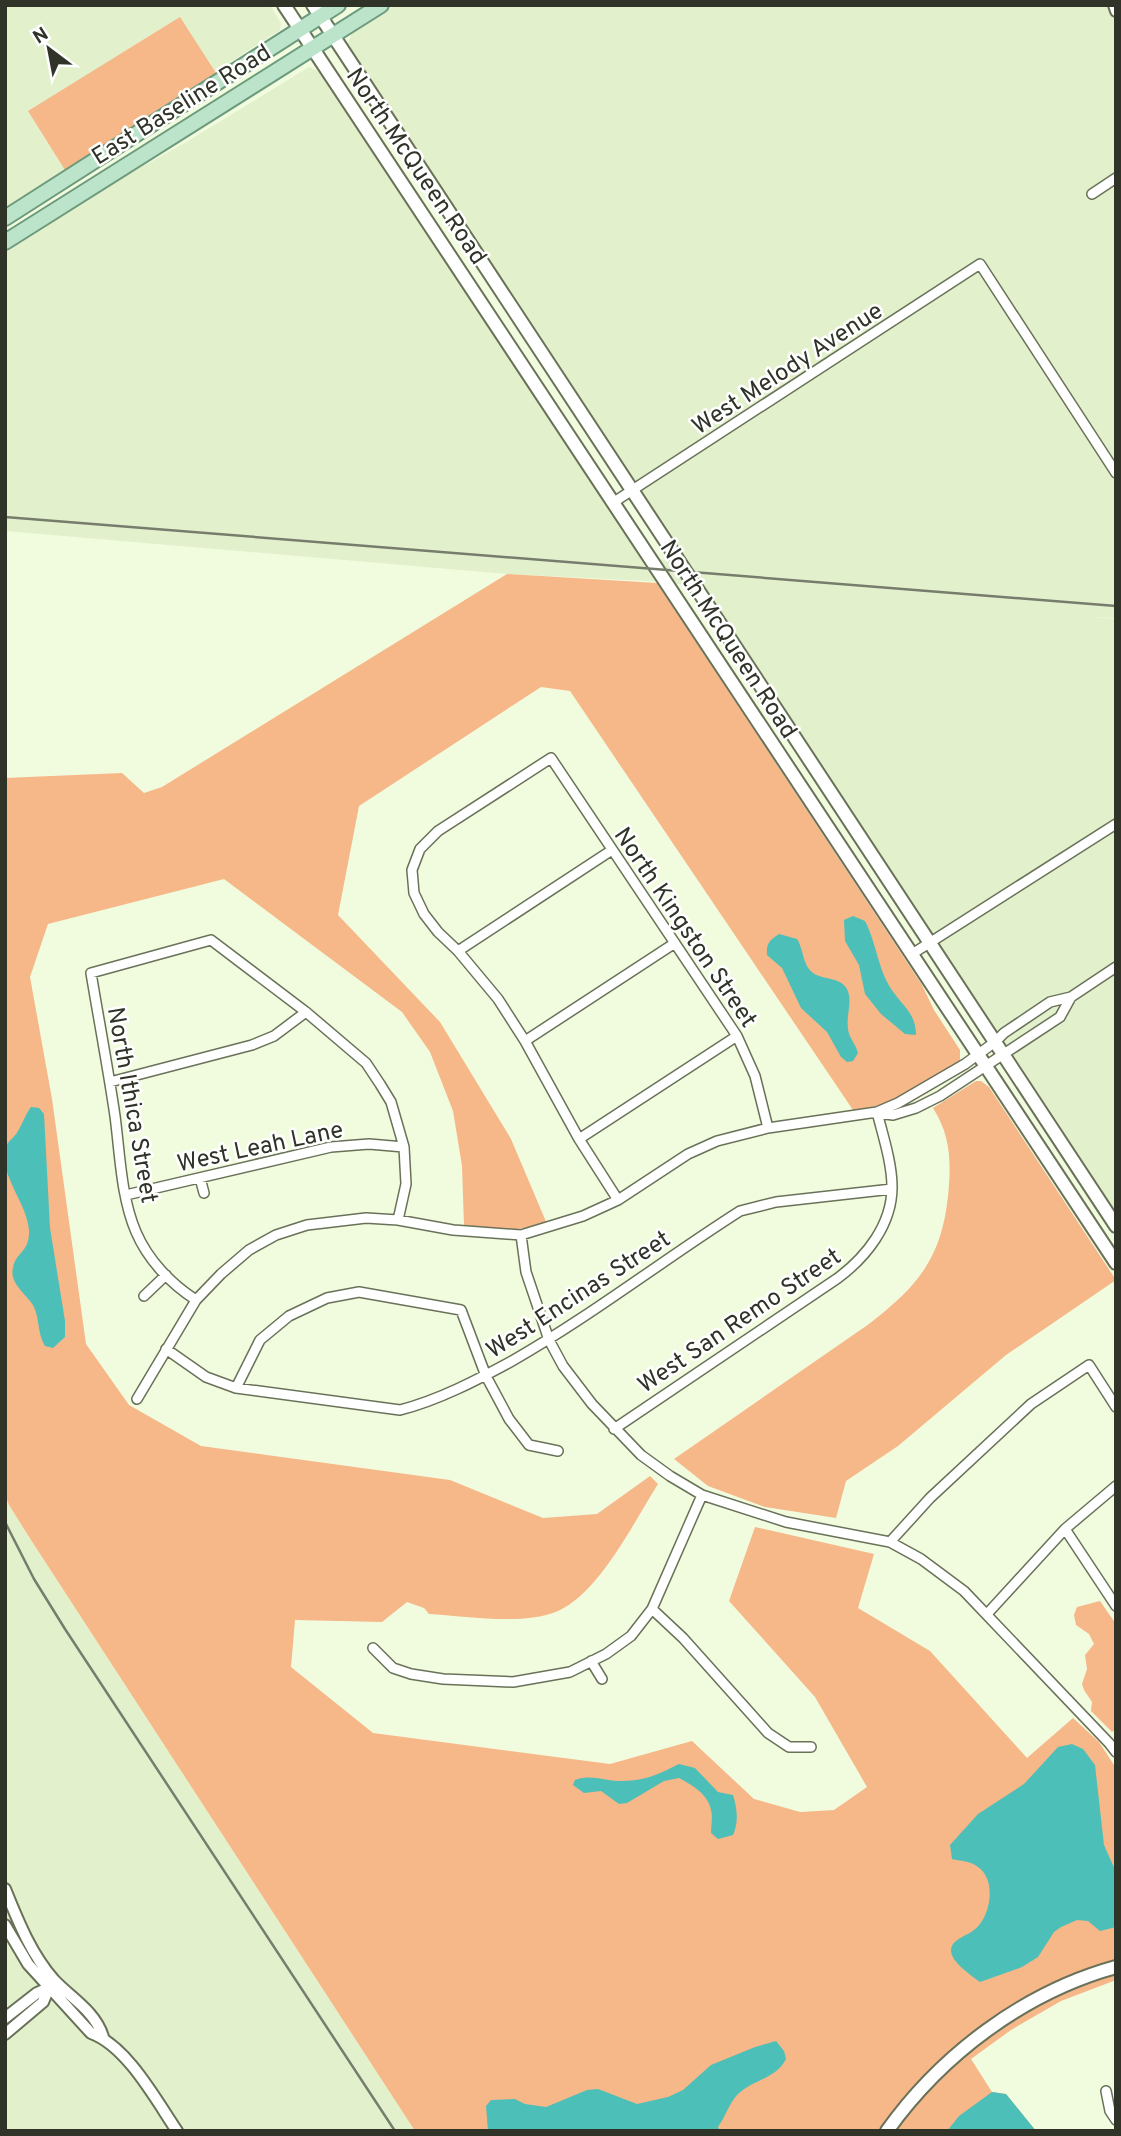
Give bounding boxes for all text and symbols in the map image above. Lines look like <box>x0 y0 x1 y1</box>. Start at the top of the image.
north arrow <box>14 14 84 84</box>
text: N <box>29 22 53 50</box>
street label: East Baseline Road <box>87 39 277 173</box>
street label: North McQueen Road <box>338 63 492 271</box>
street label: West Melody Avenue <box>687 297 889 443</box>
street label: North McQueen Road <box>652 535 803 745</box>
street label: North Kingston Street <box>606 822 763 1034</box>
street label: North Ithica Street <box>99 1005 163 1206</box>
street label: West Leah Lane <box>175 1116 346 1180</box>
street label: West Encinas Street <box>481 1225 677 1366</box>
street label: West San Remo Street <box>633 1242 848 1401</box>

